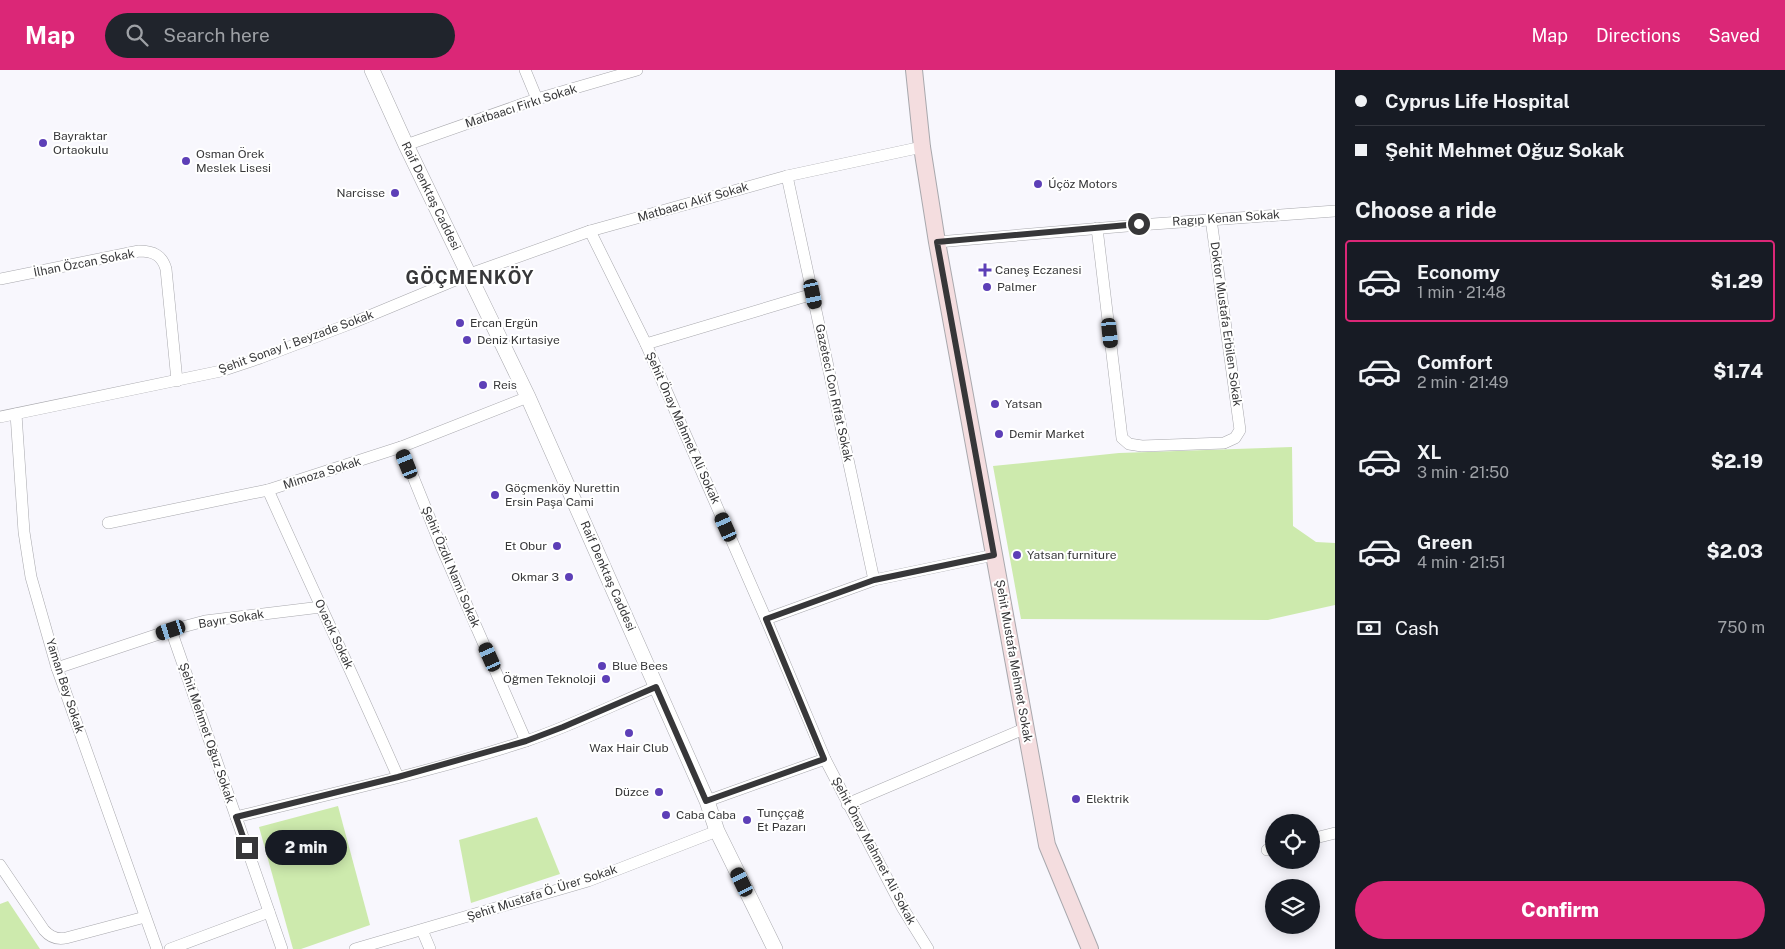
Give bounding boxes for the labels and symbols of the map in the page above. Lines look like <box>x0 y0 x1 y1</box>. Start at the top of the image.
street label: Matbaacı Firkı Sokak <box>463 81 579 131</box>
place label: Bayraktar Ortaokulu <box>53 129 108 157</box>
marker: Bayraktar Ortaokulu <box>37 137 49 149</box>
street label: Raif Denktaş Caddesi <box>399 139 463 253</box>
place label: Osman Örek Meslek Lisesi <box>196 147 271 175</box>
marker: Osman Örek Meslek Lisesi <box>180 155 192 167</box>
place label: Úçöz Motors <box>1048 177 1117 191</box>
marker: Úçöz Motors <box>1032 178 1044 190</box>
street label: Matbaacı Akif Sokak <box>636 179 750 225</box>
place label: Narcisse <box>336 186 385 200</box>
marker: Narcisse <box>389 187 401 199</box>
street label: Ragıp Kenan Sokak <box>1172 207 1281 229</box>
route start <box>1128 213 1150 235</box>
street label: Doktor Mustafa Erbilen Sokak <box>1207 241 1245 408</box>
street label: İlhan Özcan Sokak <box>32 246 136 280</box>
place label: Caneş Eczanesi <box>995 263 1081 277</box>
marker: Caneş Eczanesi <box>979 264 991 276</box>
district label: GÖÇMENKÖY <box>406 266 535 288</box>
car <box>802 278 823 310</box>
place label: Palmer <box>997 280 1037 294</box>
marker: Palmer <box>981 281 993 293</box>
street label: Şehit Sonay İ. Beyzade Sokak <box>217 307 376 377</box>
place label: Ercan Ergün <box>470 316 538 330</box>
marker: Ercan Ergün <box>454 317 466 329</box>
car <box>1100 317 1119 349</box>
street label: Gazeteci Con Rıfat Sokak <box>813 323 856 463</box>
place label: Deniz Kırtasiye <box>477 333 560 347</box>
marker: Deniz Kırtasiye <box>461 334 473 346</box>
street label: Şehit Önay Mahmet Ali Sokak <box>643 350 723 506</box>
place label: Reis <box>493 378 517 392</box>
marker: Reis <box>477 379 489 391</box>
place label: Yatsan <box>1005 397 1042 411</box>
marker: Yatsan <box>989 398 1001 410</box>
place label: Demir Market <box>1009 427 1085 441</box>
marker: Demir Market <box>993 428 1005 440</box>
car <box>394 447 419 481</box>
street label: Mimoza Sokak <box>281 454 363 492</box>
place label: Göçmenköy Nurettin Ersin Paşa Cami <box>505 481 620 509</box>
marker: Göçmenköy Nurettin Ersin Paşa Cami <box>489 489 501 501</box>
street label: Şehit Özdıl Nami Sokak <box>419 504 483 630</box>
car <box>713 510 738 544</box>
street label: Raif Denktaş Caddesi <box>577 519 639 633</box>
place label: Et Obur <box>505 539 547 553</box>
marker: Et Obur <box>551 540 563 552</box>
place label: Yatsan furniture <box>1027 548 1117 562</box>
marker: Yatsan furniture <box>1011 549 1023 561</box>
place label: Okmar 3 <box>511 570 559 584</box>
marker: Okmar 3 <box>563 571 575 583</box>
street label: Şehit Mustafa Mehmet Sokak <box>993 579 1035 744</box>
street label: Ovacık Sokak <box>312 597 356 671</box>
street label: Bayır Sokak <box>197 607 265 631</box>
car <box>154 618 187 642</box>
street label: Yaman Bey Sokak <box>43 637 87 735</box>
car <box>477 640 502 674</box>
place label: Blue Bees <box>612 659 668 673</box>
marker: Blue Bees <box>596 660 608 672</box>
street label: Şehit Mehmet Oğuz Sokak <box>176 661 238 805</box>
place label: Öğmen Teknoloji <box>503 672 596 686</box>
marker: Öğmen Teknoloji <box>600 673 612 685</box>
marker: Wax Hair Club <box>623 727 635 739</box>
place label: Wax Hair Club <box>589 741 669 755</box>
street label: Şehit Önay Mahmet Ali Sokak <box>829 775 919 927</box>
place label: Düzce <box>615 785 649 799</box>
marker: Düzce <box>653 786 665 798</box>
place label: Elektrik <box>1086 792 1129 806</box>
marker: Elektrik <box>1070 793 1082 805</box>
place label: Tunççağ Et Pazarı <box>757 806 806 834</box>
place label: Caba Caba <box>676 808 736 822</box>
marker: Caba Caba <box>660 809 672 821</box>
marker: Tunççağ Et Pazarı <box>741 814 753 826</box>
callout: 2 min <box>264 830 347 866</box>
route end <box>236 837 258 859</box>
street label: Şehit Mustafa Ö. Ürer Sokak <box>465 862 619 924</box>
car <box>728 865 755 899</box>

